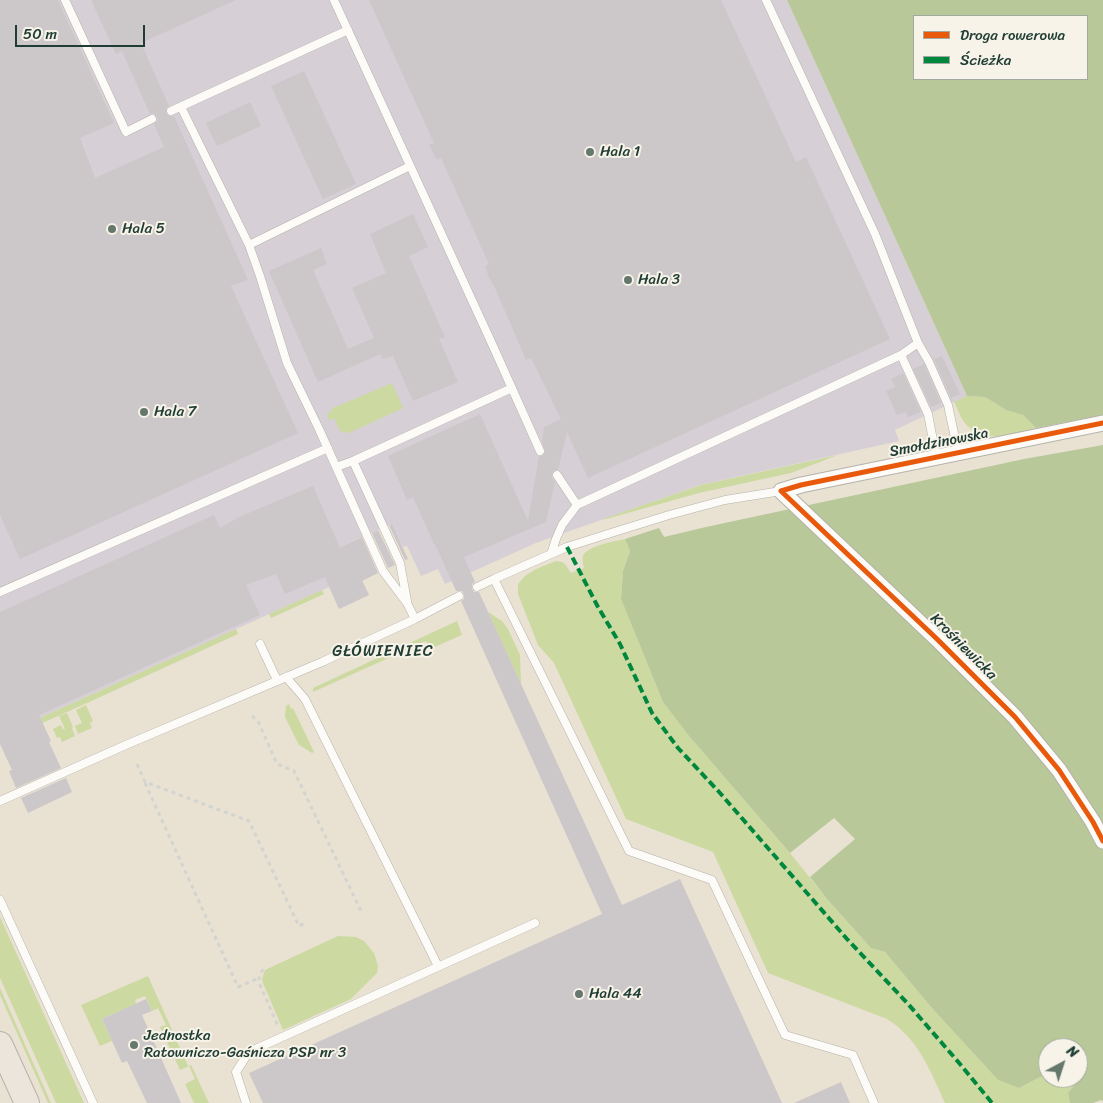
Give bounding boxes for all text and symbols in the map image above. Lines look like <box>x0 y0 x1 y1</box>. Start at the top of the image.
scale bar <box>18 15 148 47</box>
legend <box>913 15 1088 80</box>
text: 50 m <box>23 21 57 47</box>
text: Droga rowerowa <box>960 22 1065 48</box>
text: Ścieżka <box>960 47 1011 73</box>
place label: Hala 1 <box>600 143 640 161</box>
marker: Hala 1 <box>584 146 596 158</box>
place label: Hala 5 <box>122 220 165 238</box>
marker: Hala 5 <box>106 223 118 235</box>
place label: Hala 3 <box>638 271 680 289</box>
marker: Hala 3 <box>622 274 634 286</box>
place label: Hala 7 <box>154 403 196 421</box>
marker: Hala 7 <box>138 406 150 418</box>
street label: Smołdzinowska <box>888 425 990 461</box>
street label: Krośniewicka <box>926 610 1000 684</box>
district label: GŁÓWIENIEC <box>331 642 435 662</box>
place label: Hala 44 <box>589 985 642 1003</box>
marker: Hala 44 <box>573 988 585 1000</box>
place label: Jednostka Ratowniczo-Gaśnicza PSP nr 3 <box>144 1027 346 1062</box>
north arrow <box>1038 1038 1088 1088</box>
marker: Jednostka Ratowniczo-Gaśnicza PSP nr 3 <box>128 1039 140 1051</box>
text: N <box>1061 1039 1084 1065</box>

